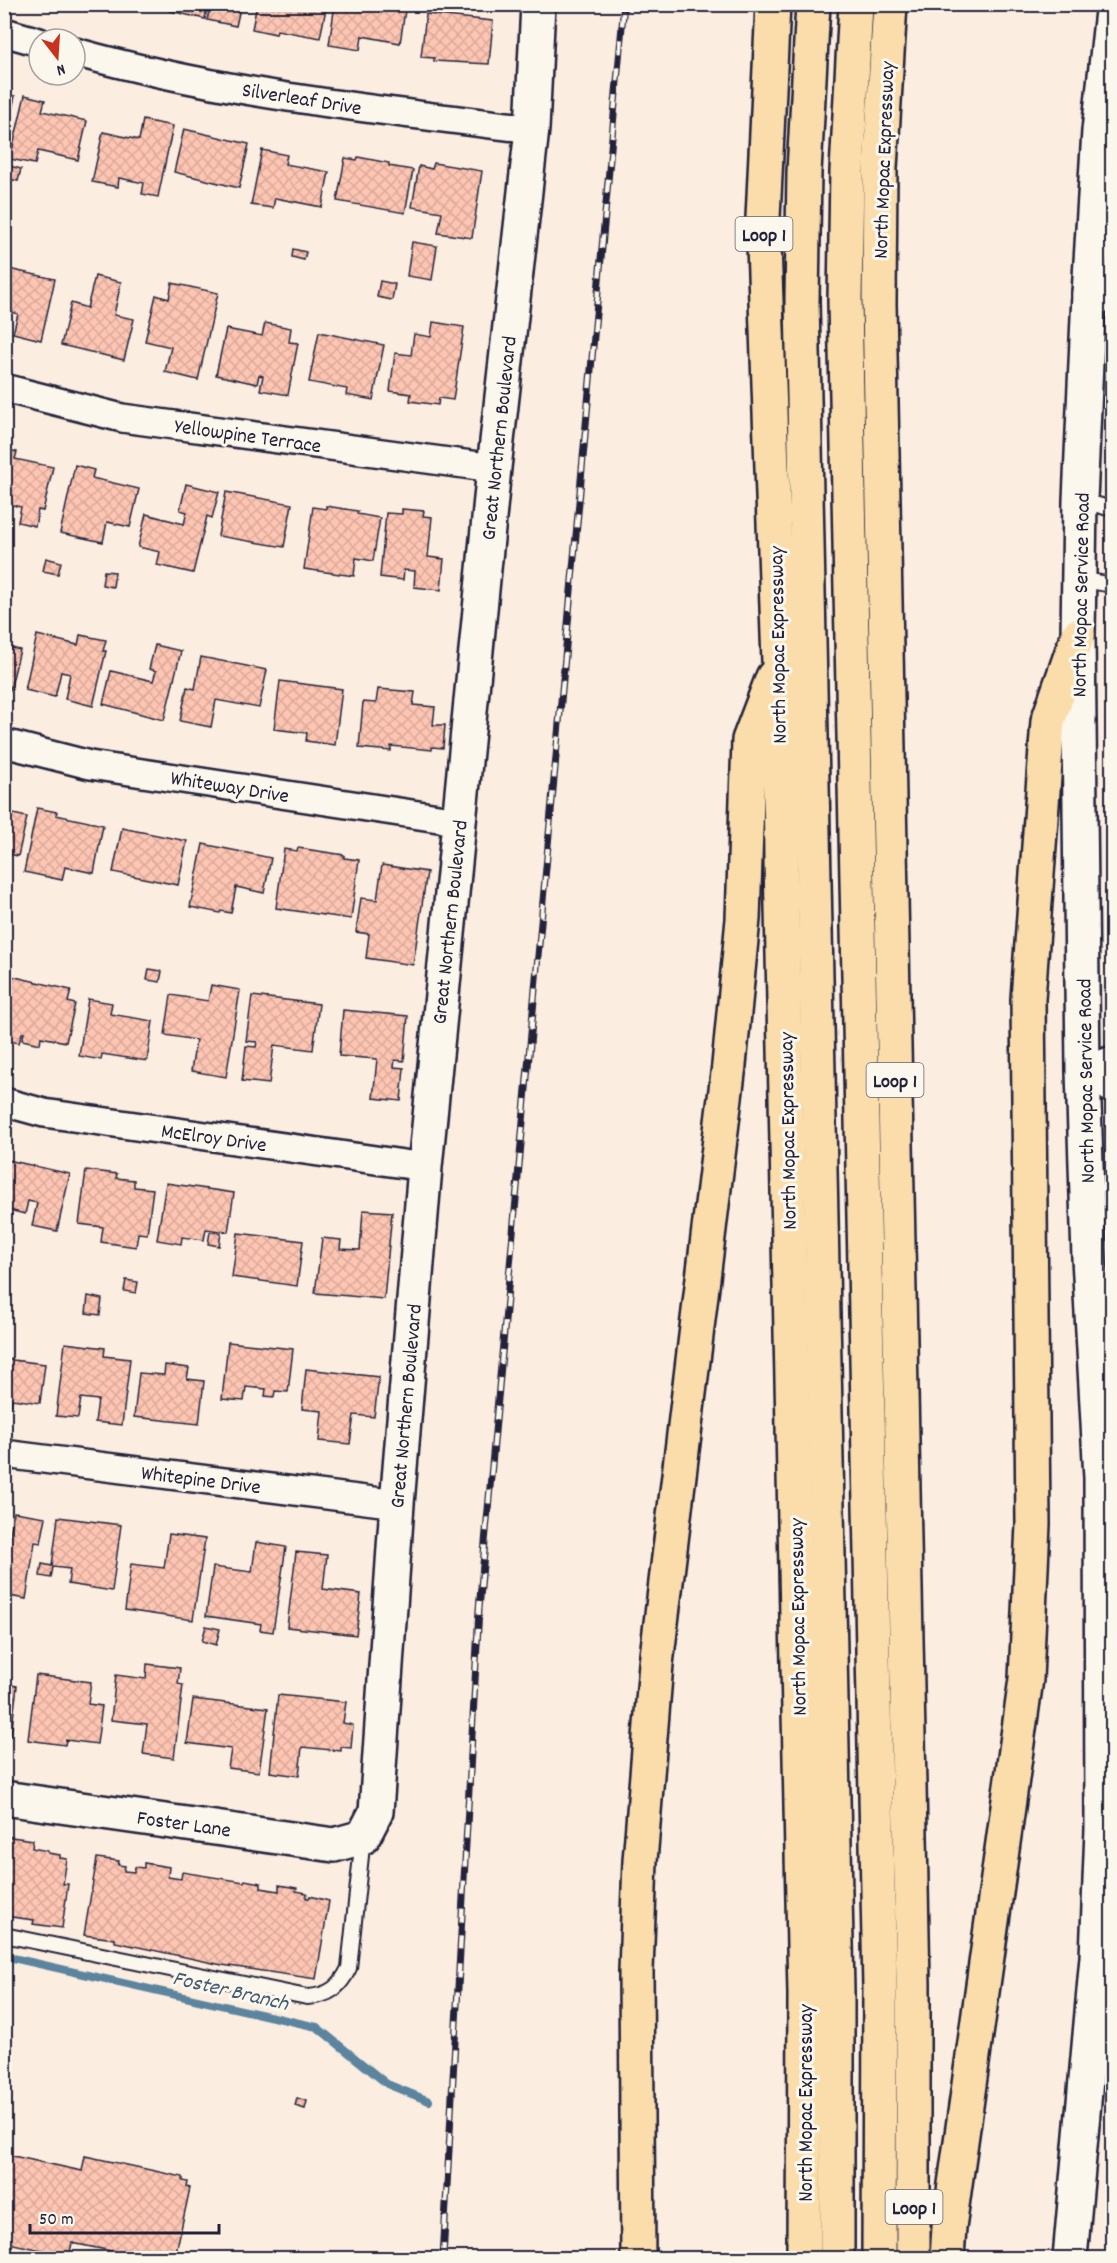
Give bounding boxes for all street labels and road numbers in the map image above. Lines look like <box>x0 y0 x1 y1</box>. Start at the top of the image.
street label: North Mopac Expressway <box>868 60 904 259</box>
street label: Silverleaf Drive <box>240 77 363 125</box>
road number: Loop 1 <box>736 217 792 251</box>
street label: Great Northern Boulevard <box>475 335 527 542</box>
street label: Yellowpine Terrace <box>172 413 323 463</box>
street label: North Mopac Service Road <box>1066 492 1100 698</box>
street label: North Mopac Expressway <box>763 545 797 744</box>
street label: Whiteway Drive <box>168 765 291 813</box>
street label: Great Northern Boulevard <box>426 819 478 1026</box>
street label: North Mopac Service Road <box>1071 978 1105 1184</box>
street label: North Mopac Expressway <box>773 1031 807 1230</box>
road number: Loop 1 <box>866 1063 924 1097</box>
street label: McElroy Drive <box>159 1118 268 1162</box>
street label: Great Northern Boulevard <box>384 1303 432 1510</box>
street label: Whitepine Drive <box>139 1460 262 1504</box>
street label: North Mopac Expressway <box>783 1517 817 1716</box>
street label: Foster Lane <box>135 1805 232 1847</box>
street label: North Mopac Expressway <box>793 2004 823 2202</box>
road number: Loop 1 <box>886 2190 942 2224</box>

